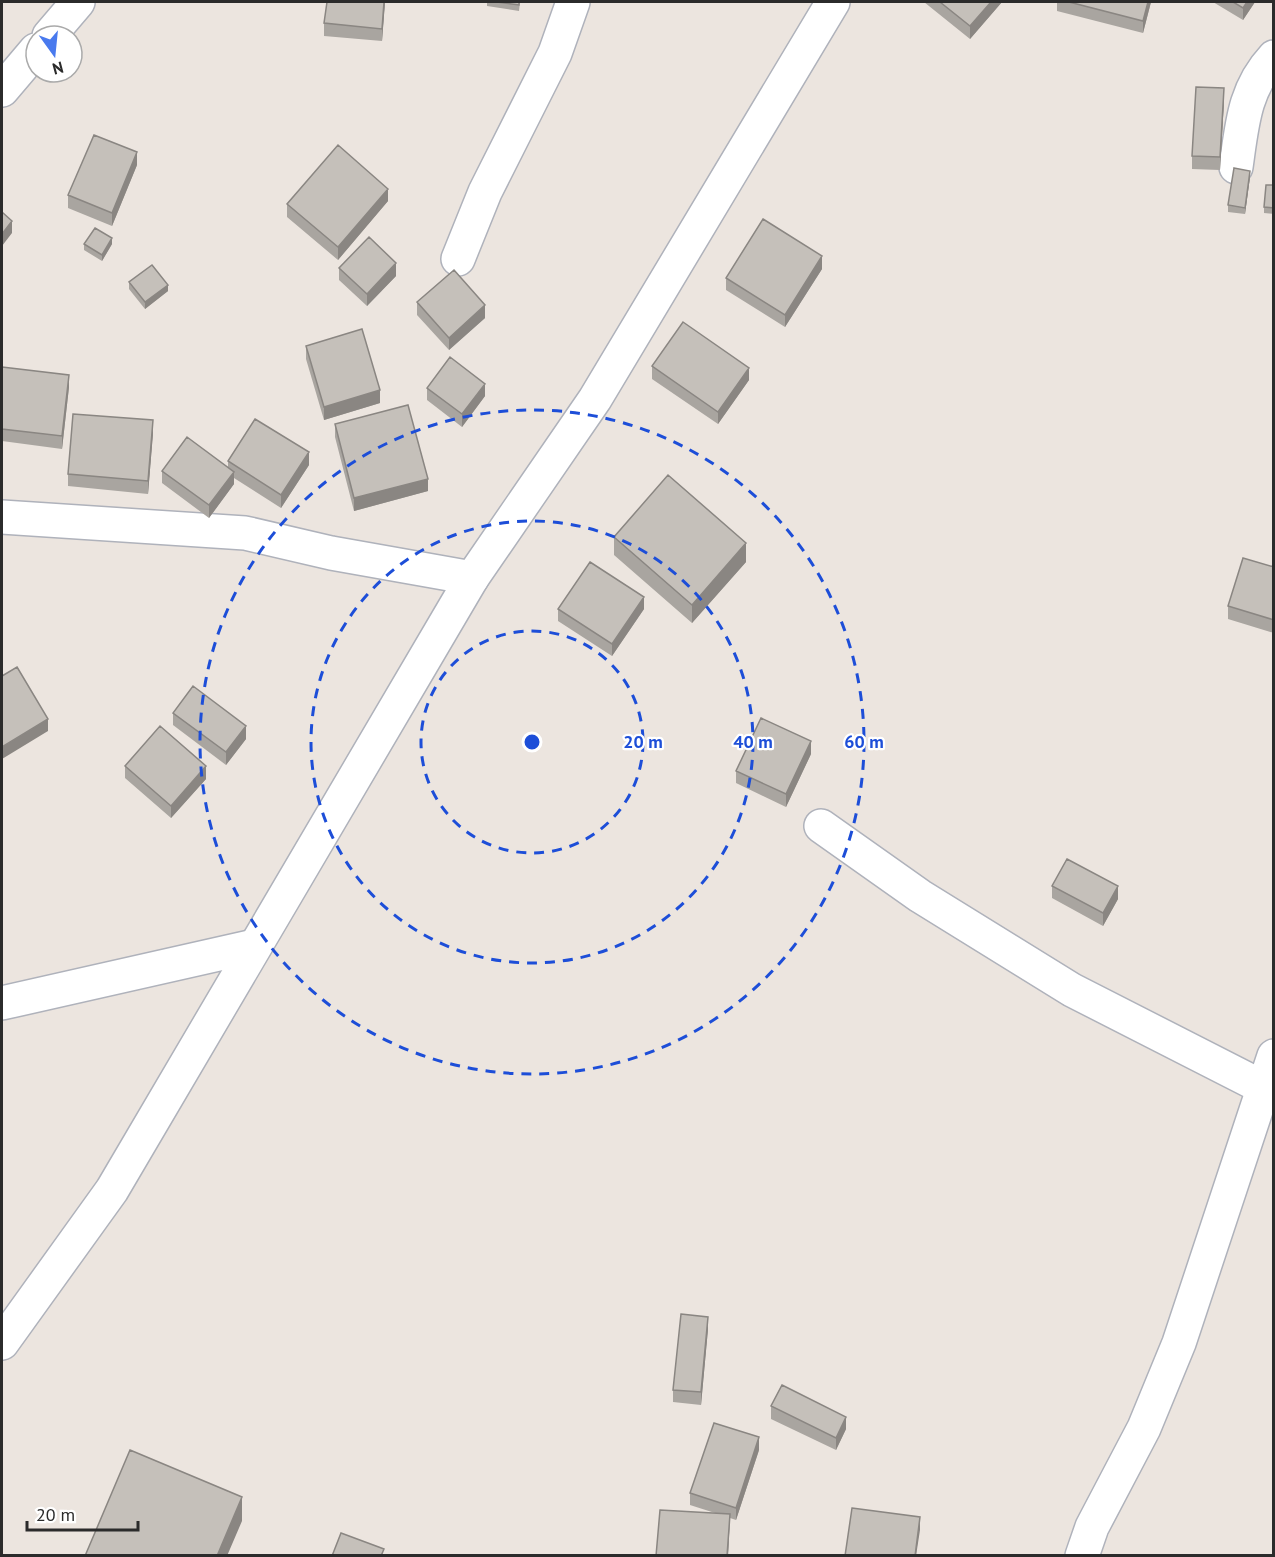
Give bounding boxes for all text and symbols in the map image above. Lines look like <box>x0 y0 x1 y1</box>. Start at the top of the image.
north arrow <box>24 24 84 84</box>
text: N <box>50 57 66 80</box>
text: 20 m <box>623 730 663 753</box>
text: 40 m <box>733 730 773 753</box>
text: 60 m <box>844 730 884 753</box>
centre of rings <box>522 732 542 752</box>
scale bar <box>27 1494 138 1532</box>
text: 20 m <box>36 1503 75 1526</box>

